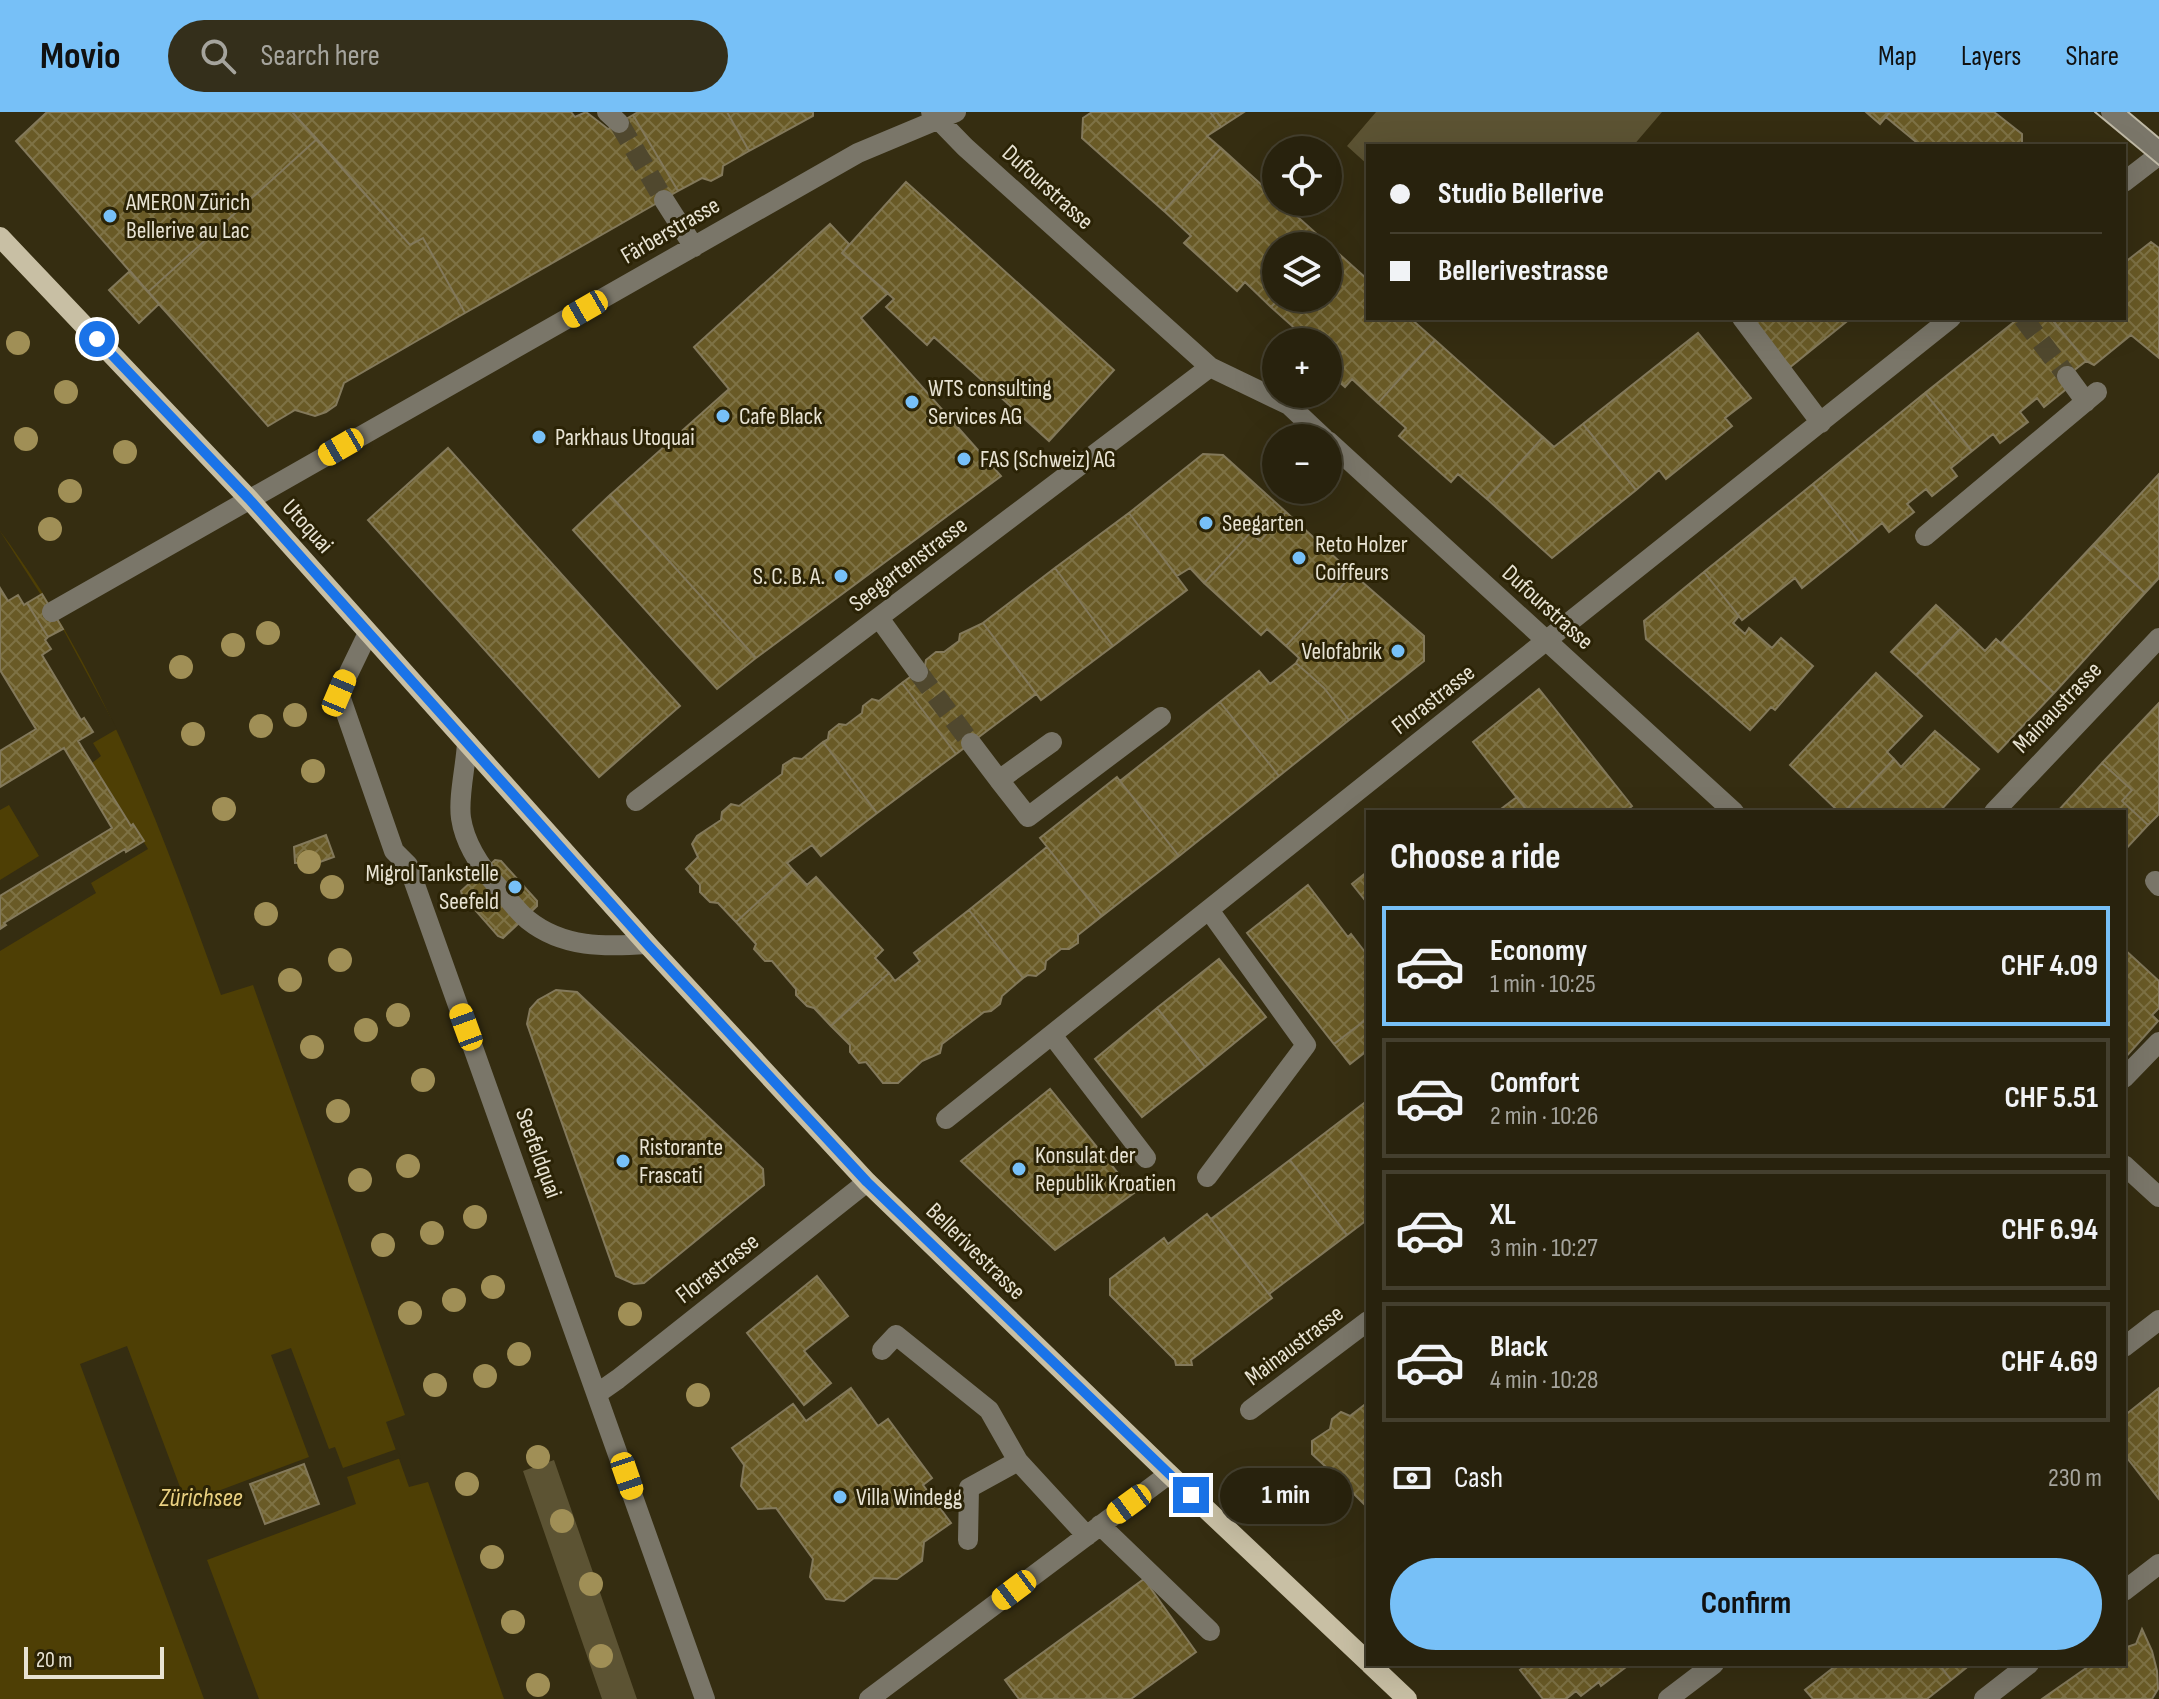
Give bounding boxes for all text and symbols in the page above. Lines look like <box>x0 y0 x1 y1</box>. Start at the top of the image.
search box <box>168 20 728 92</box>
text: Movio <box>40 34 120 79</box>
icon: search <box>196 34 240 78</box>
text: Search here <box>260 38 380 74</box>
text: Map <box>1878 40 1917 73</box>
text: Layers <box>1961 40 2021 73</box>
text: Share <box>2065 40 2119 73</box>
map controls <box>1262 136 1342 504</box>
button: locate <box>1262 136 1342 216</box>
street label: Dufourstrasse <box>996 139 1099 236</box>
text: Studio Bellerive <box>1438 176 1604 212</box>
place label: AMERON Zürich Bellerive au Lac <box>125 188 250 245</box>
street label: Färberstrasse <box>616 191 725 270</box>
marker: AMERON Zürich Bellerive au Lac <box>101 207 119 225</box>
button: layers <box>1262 232 1342 312</box>
text: Bellerivestrasse <box>1438 253 1609 289</box>
car <box>558 287 612 331</box>
route start <box>79 321 115 357</box>
button: + <box>1262 328 1342 408</box>
place label: WTS consulting Services AG <box>928 374 1052 431</box>
marker: WTS consulting Services AG <box>903 393 921 411</box>
place label: Cafe Black <box>739 402 823 431</box>
marker: Cafe Black <box>714 407 732 425</box>
place label: Parkhaus Utoquai <box>555 423 695 452</box>
button: − <box>1262 424 1342 504</box>
car <box>314 425 368 469</box>
marker: Parkhaus Utoquai <box>530 428 548 446</box>
place label: FAS (Schweiz) AG <box>980 445 1116 474</box>
marker: FAS (Schweiz) AG <box>955 450 973 468</box>
street label: Utoquai <box>276 493 339 559</box>
place label: Seegarten <box>1222 509 1304 538</box>
street label: Seegartenstrasse <box>843 511 973 618</box>
marker: Seegarten <box>1197 514 1215 532</box>
place label: Reto Holzer Coiffeurs <box>1315 530 1408 587</box>
marker: Reto Holzer Coiffeurs <box>1290 549 1308 567</box>
street label: Dufourstrasse <box>1496 559 1599 656</box>
place label: S. C. B. A. <box>753 562 825 591</box>
marker: S. C. B. A. <box>832 567 850 585</box>
place label: Velofabrik <box>1302 637 1382 666</box>
marker: Velofabrik <box>1389 642 1407 660</box>
street label: Mainaustrasse <box>2007 656 2108 759</box>
street label: Florastrasse <box>1386 658 1481 741</box>
car <box>319 666 359 720</box>
text: Choose a ride <box>1390 836 1561 879</box>
place label: Migrol Tankstelle Seefeld <box>365 859 499 916</box>
marker: Migrol Tankstelle Seefeld <box>506 878 524 896</box>
icon: car <box>1394 930 1466 1002</box>
text: Economy <box>1490 933 1587 969</box>
text: CHF 4.09 <box>2001 948 2098 984</box>
text: 1 min · 10:25 <box>1490 969 1596 1000</box>
car <box>447 1000 485 1054</box>
icon: car <box>1394 1062 1466 1134</box>
text: Comfort <box>1490 1065 1580 1101</box>
text: CHF 5.51 <box>2004 1080 2098 1116</box>
text: 2 min · 10:26 <box>1490 1101 1598 1132</box>
street label: Seefeldquai <box>509 1104 568 1202</box>
place label: Ristorante Frascati <box>639 1133 723 1190</box>
place label: Konsulat der Republik Kroatien <box>1035 1141 1176 1198</box>
marker: Ristorante Frascati <box>614 1152 632 1170</box>
marker: Konsulat der Republik Kroatien <box>1010 1160 1028 1178</box>
icon: car <box>1394 1194 1466 1266</box>
street label: Bellerivestrasse <box>920 1197 1032 1306</box>
text: XL <box>1490 1197 1516 1233</box>
text: CHF 6.94 <box>2001 1212 2098 1248</box>
street label: Florastrasse <box>670 1227 765 1310</box>
text: 3 min · 10:27 <box>1490 1233 1598 1264</box>
street label: Mainaustrasse <box>1239 1299 1349 1392</box>
icon: car <box>1394 1326 1466 1398</box>
text: Black <box>1490 1329 1548 1365</box>
text: CHF 4.69 <box>2001 1344 2098 1380</box>
text: 4 min · 10:28 <box>1490 1365 1599 1396</box>
car <box>608 1449 646 1503</box>
icon: cash <box>1390 1456 1434 1500</box>
text: Cash <box>1454 1460 1503 1496</box>
text: 230 m <box>2048 1463 2102 1494</box>
callout: 1 min <box>1219 1467 1351 1523</box>
route end <box>1173 1477 1209 1513</box>
car <box>1103 1480 1155 1528</box>
text: 1 min <box>1262 1480 1310 1511</box>
water label: Zürichsee <box>158 1483 243 1514</box>
place label: Villa Windegg <box>856 1483 962 1512</box>
marker: Villa Windegg <box>831 1488 849 1506</box>
button: Confirm <box>1390 1558 2102 1650</box>
car <box>988 1566 1040 1614</box>
scale bar <box>24 1643 164 1679</box>
text: 20 m <box>36 1647 73 1674</box>

